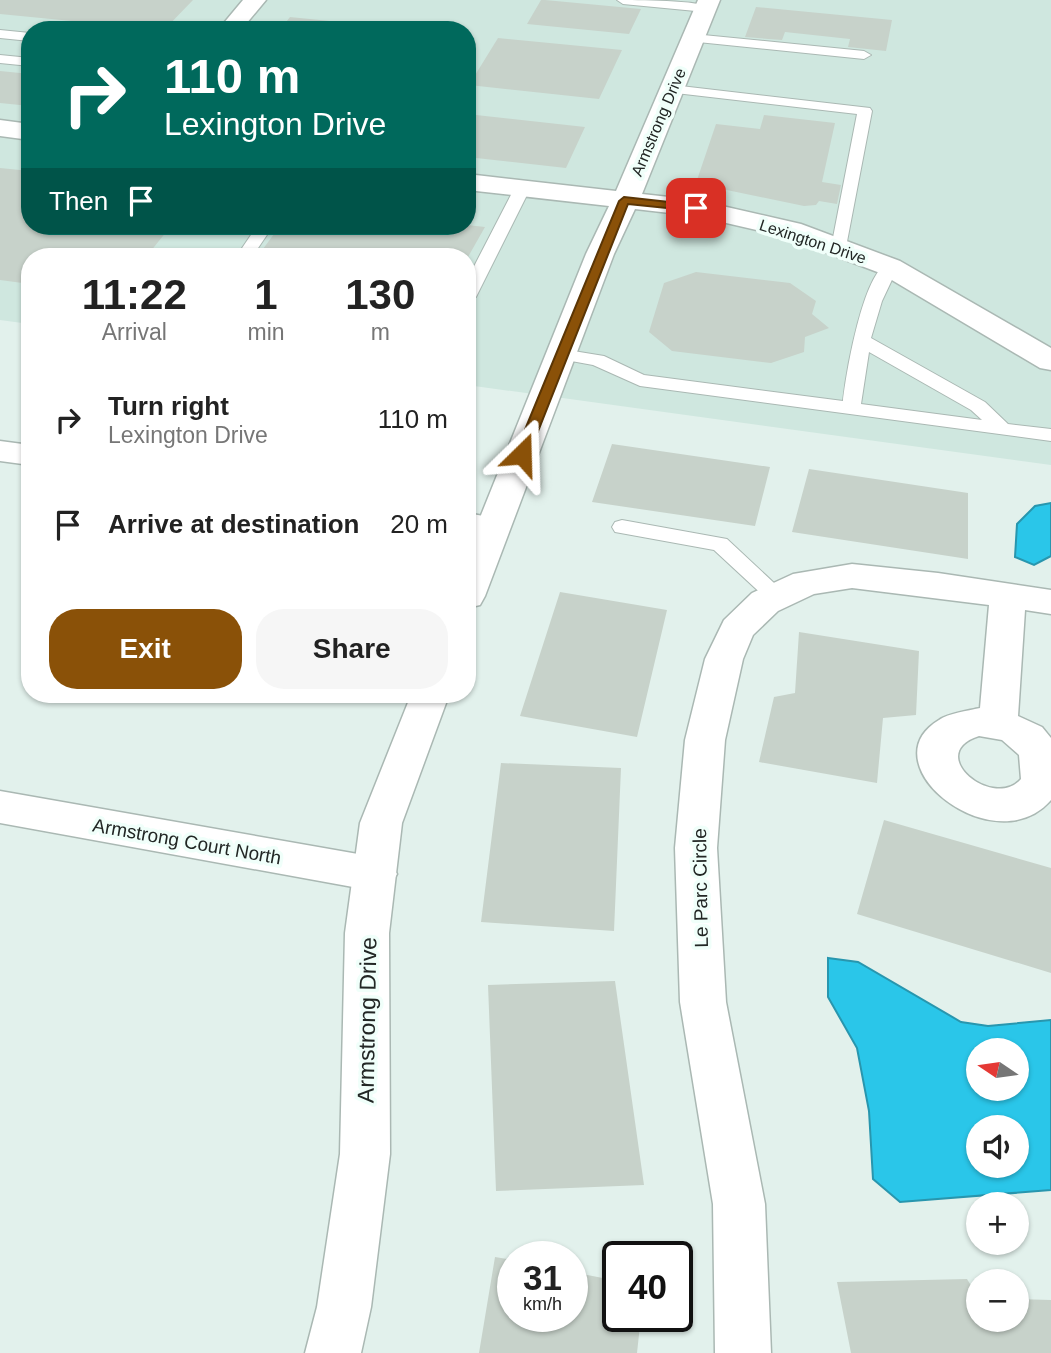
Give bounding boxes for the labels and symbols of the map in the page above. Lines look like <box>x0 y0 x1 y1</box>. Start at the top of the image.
street label: Armstrong Drive <box>628 66 689 179</box>
pin <box>666 178 726 238</box>
street label: Lexington Drive <box>757 216 868 267</box>
position arrow <box>485 417 559 491</box>
street label: Armstrong Court North <box>91 815 283 868</box>
street label: Le Parc Circle <box>689 828 712 948</box>
street label: Armstrong Drive <box>353 937 381 1103</box>
north arrow <box>966 1038 1029 1101</box>
speed limit sign: 40 <box>602 1241 693 1332</box>

